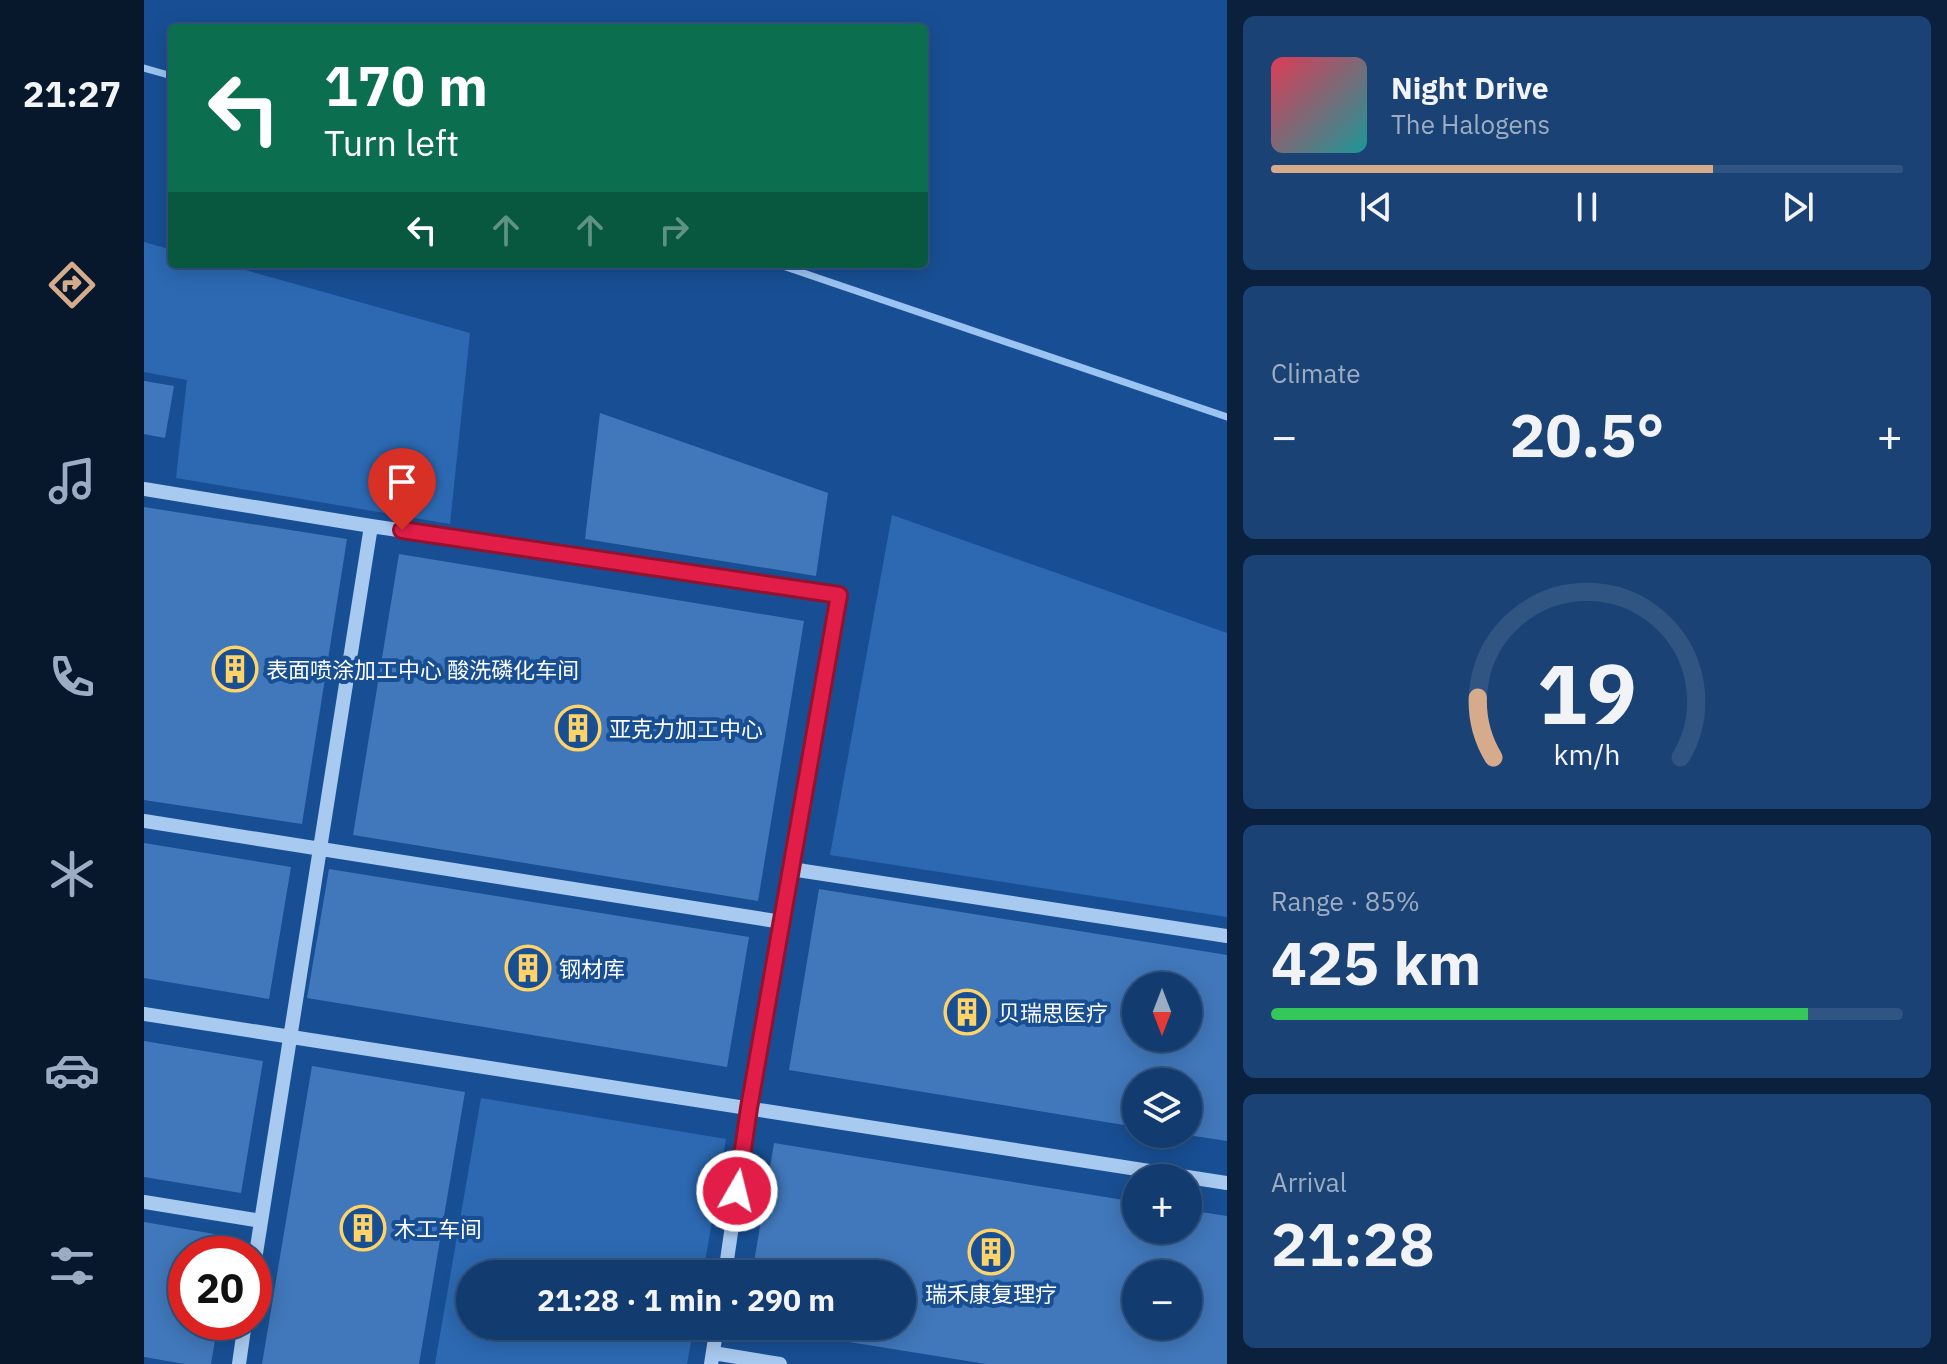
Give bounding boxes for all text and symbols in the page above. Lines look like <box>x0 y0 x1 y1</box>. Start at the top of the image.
text: 170 m <box>324 49 488 121</box>
icon: left <box>192 56 296 160</box>
text: Night Drive <box>1391 68 1549 107</box>
text: 21:27 <box>23 70 121 117</box>
text: The Halogens <box>1391 107 1550 141</box>
text: Turn left <box>324 119 459 166</box>
icon: previous <box>1354 185 1398 229</box>
icon: pause <box>1565 185 1609 229</box>
icon: next <box>1776 185 1820 229</box>
icon: left <box>400 208 444 252</box>
icon: ahead <box>484 208 528 252</box>
icon: ahead <box>568 208 612 252</box>
icon: right <box>652 208 696 252</box>
icon: directions <box>44 257 100 313</box>
text: Climate <box>1271 356 1361 390</box>
text: 20.5° <box>1510 395 1664 474</box>
text: − <box>1271 407 1297 464</box>
text: + <box>1877 407 1903 464</box>
pin <box>368 448 436 530</box>
icon: music <box>44 453 100 509</box>
icon: arrive <box>380 460 424 504</box>
text: 19 <box>1537 639 1637 747</box>
building icon: 表面喷涂加工中心 酸洗磷化车间 <box>211 645 259 693</box>
icon: phone <box>44 649 100 705</box>
place label: 表面喷涂加工中心 酸洗磷化车间 <box>266 655 579 684</box>
building icon: 亚克力加工中心 <box>554 704 602 752</box>
place label: 亚克力加工中心 <box>609 714 763 743</box>
text: km/h <box>1553 736 1621 773</box>
icon: climate <box>44 846 100 902</box>
text: Range · 85% <box>1271 884 1420 918</box>
text: 425 km <box>1271 923 1481 1002</box>
building icon: 钢材库 <box>504 944 552 992</box>
place label: 钢材库 <box>559 954 625 983</box>
north arrow <box>1122 972 1202 1052</box>
map controls <box>1122 972 1202 1340</box>
building icon: 贝瑞思医疗 <box>943 988 991 1036</box>
place label: 贝瑞思医疗 <box>998 998 1108 1027</box>
icon: car <box>44 1042 100 1098</box>
button: layers <box>1122 1068 1202 1148</box>
position arrow <box>695 1149 779 1233</box>
button: + <box>1122 1164 1202 1244</box>
text: Arrival <box>1271 1165 1347 1199</box>
building icon: 木工车间 <box>339 1204 387 1252</box>
text: 21:28 <box>1271 1204 1435 1283</box>
place label: 木工车间 <box>394 1214 482 1243</box>
building icon: 瑞禾康复理疗 <box>967 1228 1015 1276</box>
speed limit sign: 20 <box>168 1236 272 1340</box>
icon: filters <box>44 1238 100 1294</box>
button: − <box>1122 1260 1202 1340</box>
place label: 瑞禾康复理疗 <box>925 1279 1057 1308</box>
text: 21:28 · 1 min · 290 m <box>537 1280 835 1319</box>

